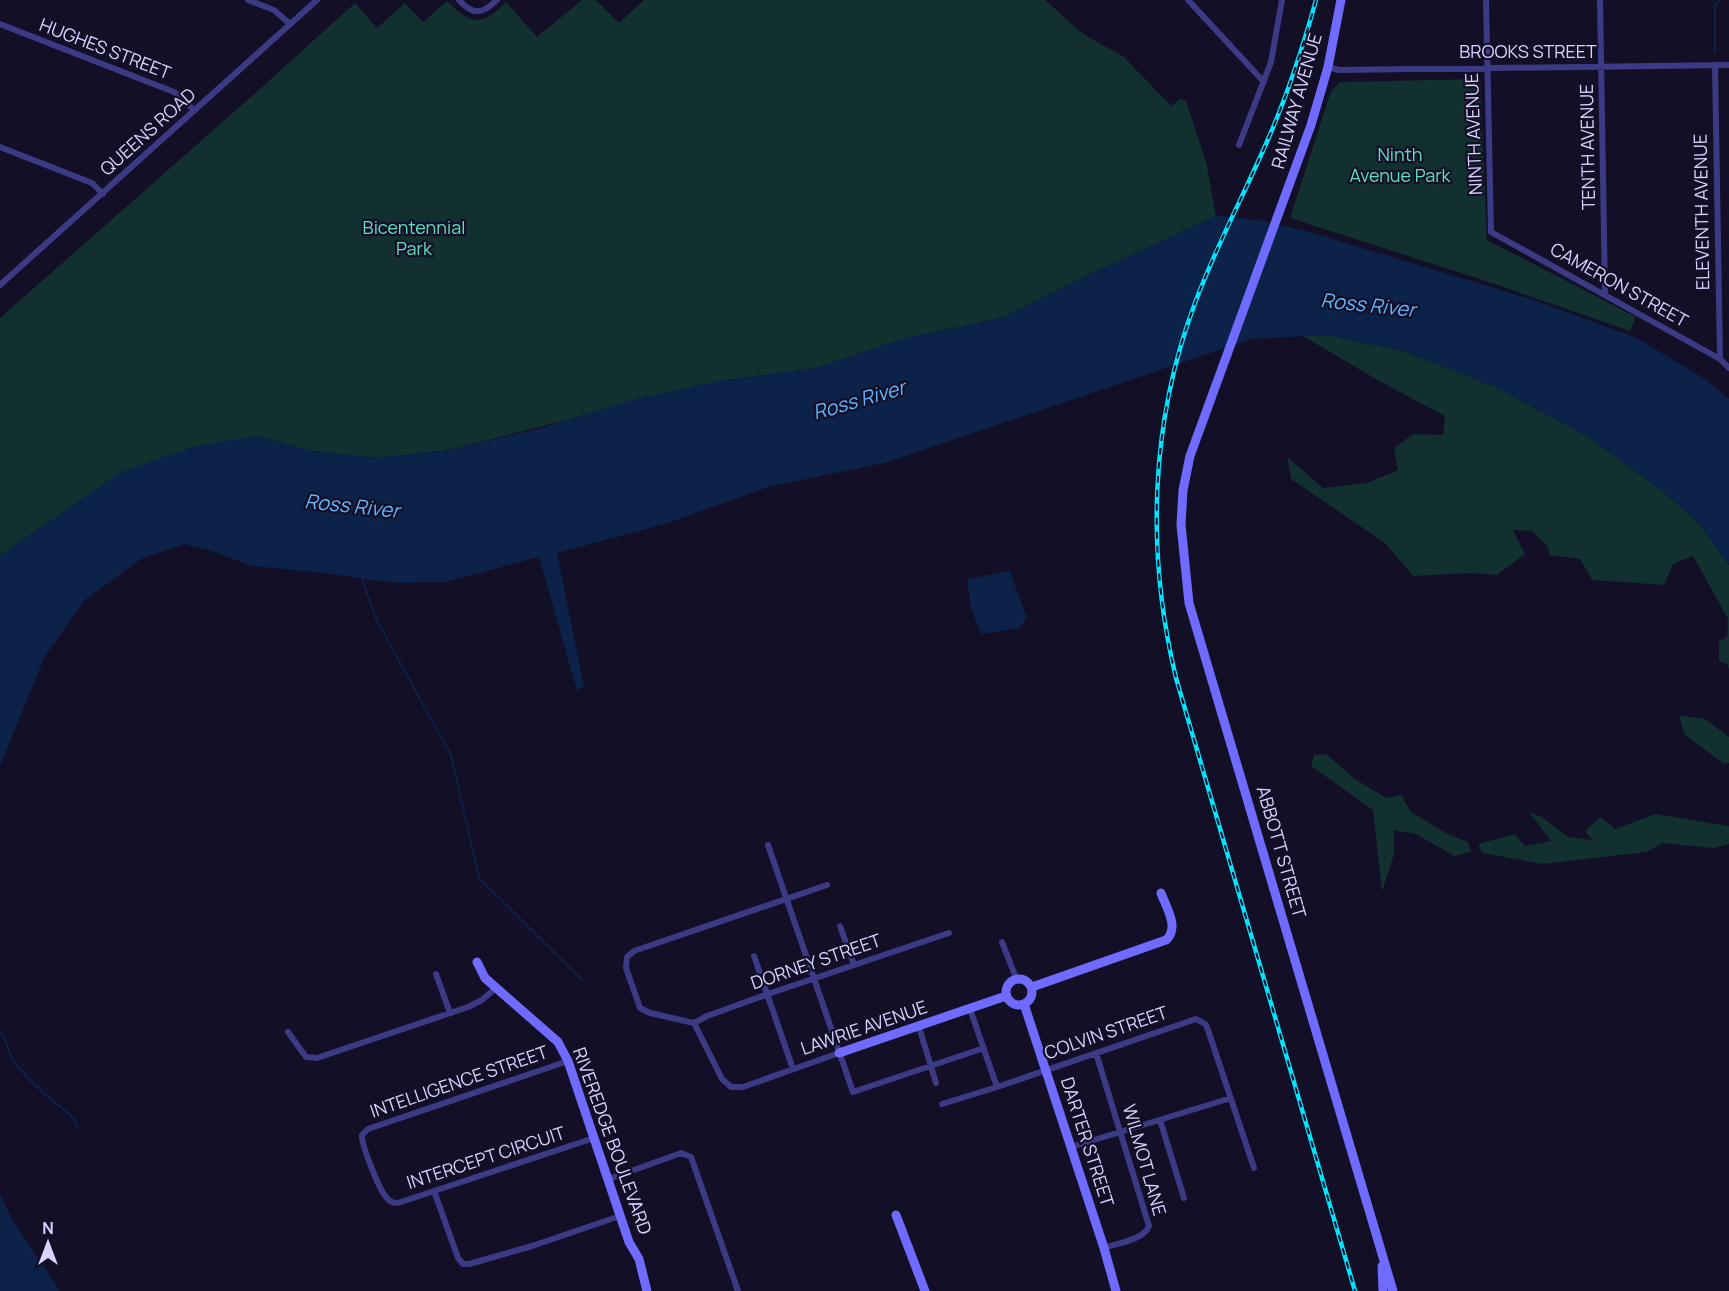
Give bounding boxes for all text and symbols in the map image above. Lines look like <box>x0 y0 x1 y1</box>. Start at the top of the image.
street label: HUGHES STREET <box>36 12 175 84</box>
street label: RAILWAY AVENUE <box>1265 30 1327 171</box>
street label: BROOKS STREET <box>1459 39 1597 63</box>
street label: NINTH AVENUE <box>1459 73 1487 195</box>
street label: QUEENS ROAD <box>94 82 200 181</box>
street label: TENTH AVENUE <box>1574 84 1600 210</box>
street label: ELEVENTH AVENUE <box>1688 134 1714 290</box>
park label: Ninth Avenue Park <box>1349 142 1452 187</box>
park label: Bicentennial Park <box>363 215 465 260</box>
street label: CAMERON STREET <box>1546 236 1693 332</box>
water label: Ross River <box>1319 286 1420 323</box>
water label: Ross River <box>809 373 911 426</box>
water label: Ross River <box>303 487 404 524</box>
street label: ABBOTT STREET <box>1252 783 1312 921</box>
street label: DORNEY STREET <box>747 927 884 995</box>
street label: LAWRIE AVENUE <box>797 994 930 1060</box>
street label: COLVIN STREET <box>1041 1000 1171 1064</box>
street label: INTELLIGENCE STREET <box>367 1039 551 1123</box>
street label: RIVEREDGE BOULEVARD <box>568 1044 658 1238</box>
street label: DARTER STREET <box>1056 1074 1120 1210</box>
street label: WILMOT LANE <box>1118 1101 1172 1218</box>
street label: INTERCEPT CIRCUIT <box>403 1120 568 1194</box>
north arrow <box>18 1213 78 1273</box>
text: N <box>42 1217 54 1239</box>

